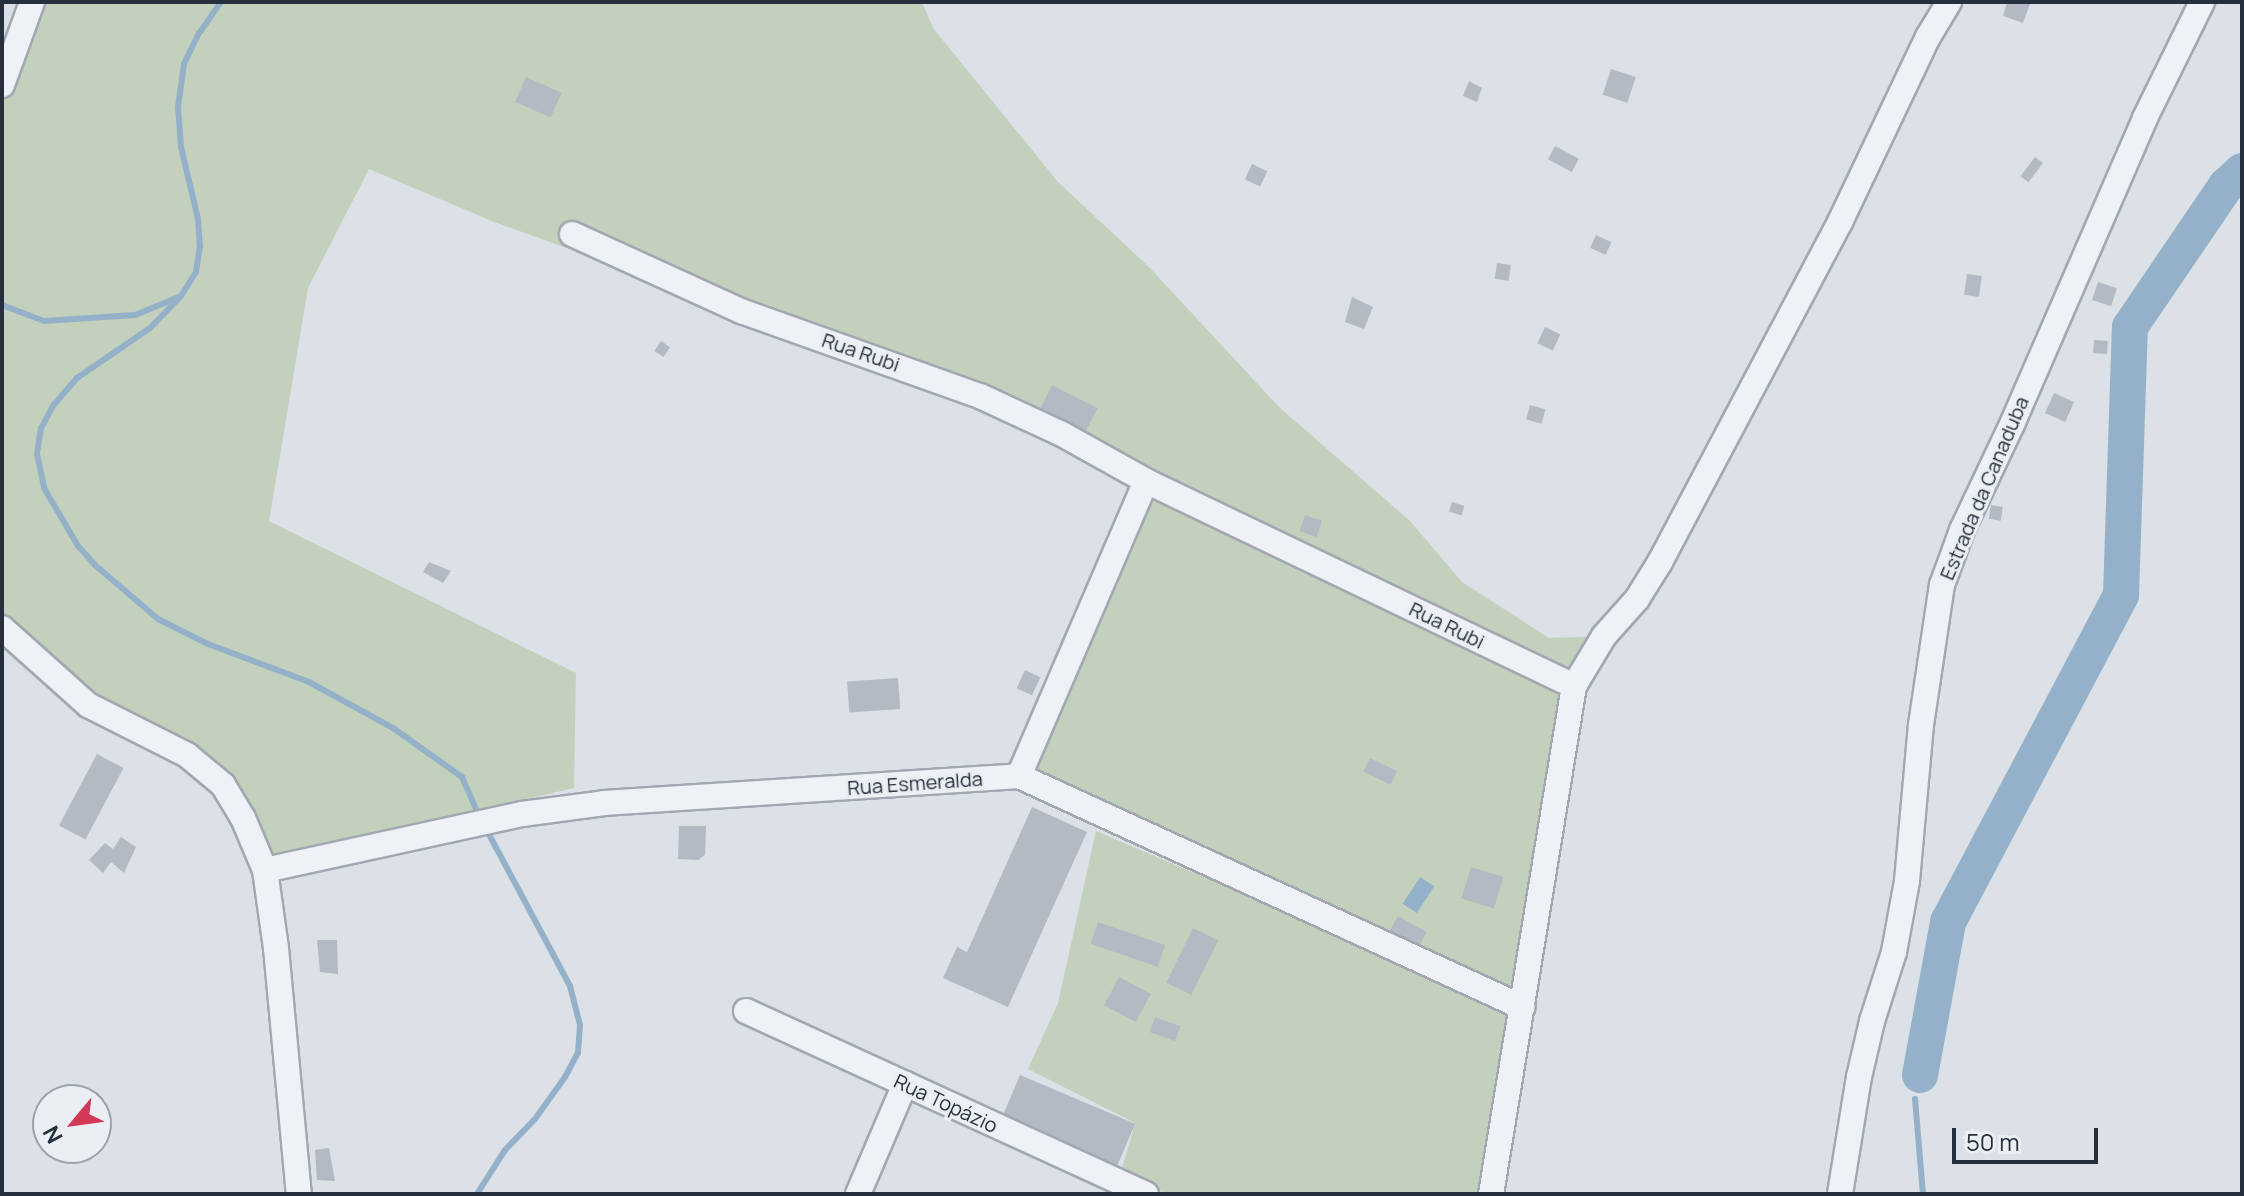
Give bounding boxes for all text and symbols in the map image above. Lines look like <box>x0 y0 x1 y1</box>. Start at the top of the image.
street label: Rua Rubi <box>819 328 903 376</box>
street label: Estrada da Canaduba <box>1934 393 2034 583</box>
street label: Rua Rubi <box>1406 597 1488 653</box>
street label: Rua Esmeralda <box>847 766 983 800</box>
street label: Rua Topázio <box>890 1068 1002 1138</box>
north arrow <box>32 1084 112 1164</box>
scale bar <box>1956 1112 2102 1162</box>
text: N <box>36 1120 70 1149</box>
text: 50 m <box>1966 1125 2020 1158</box>

